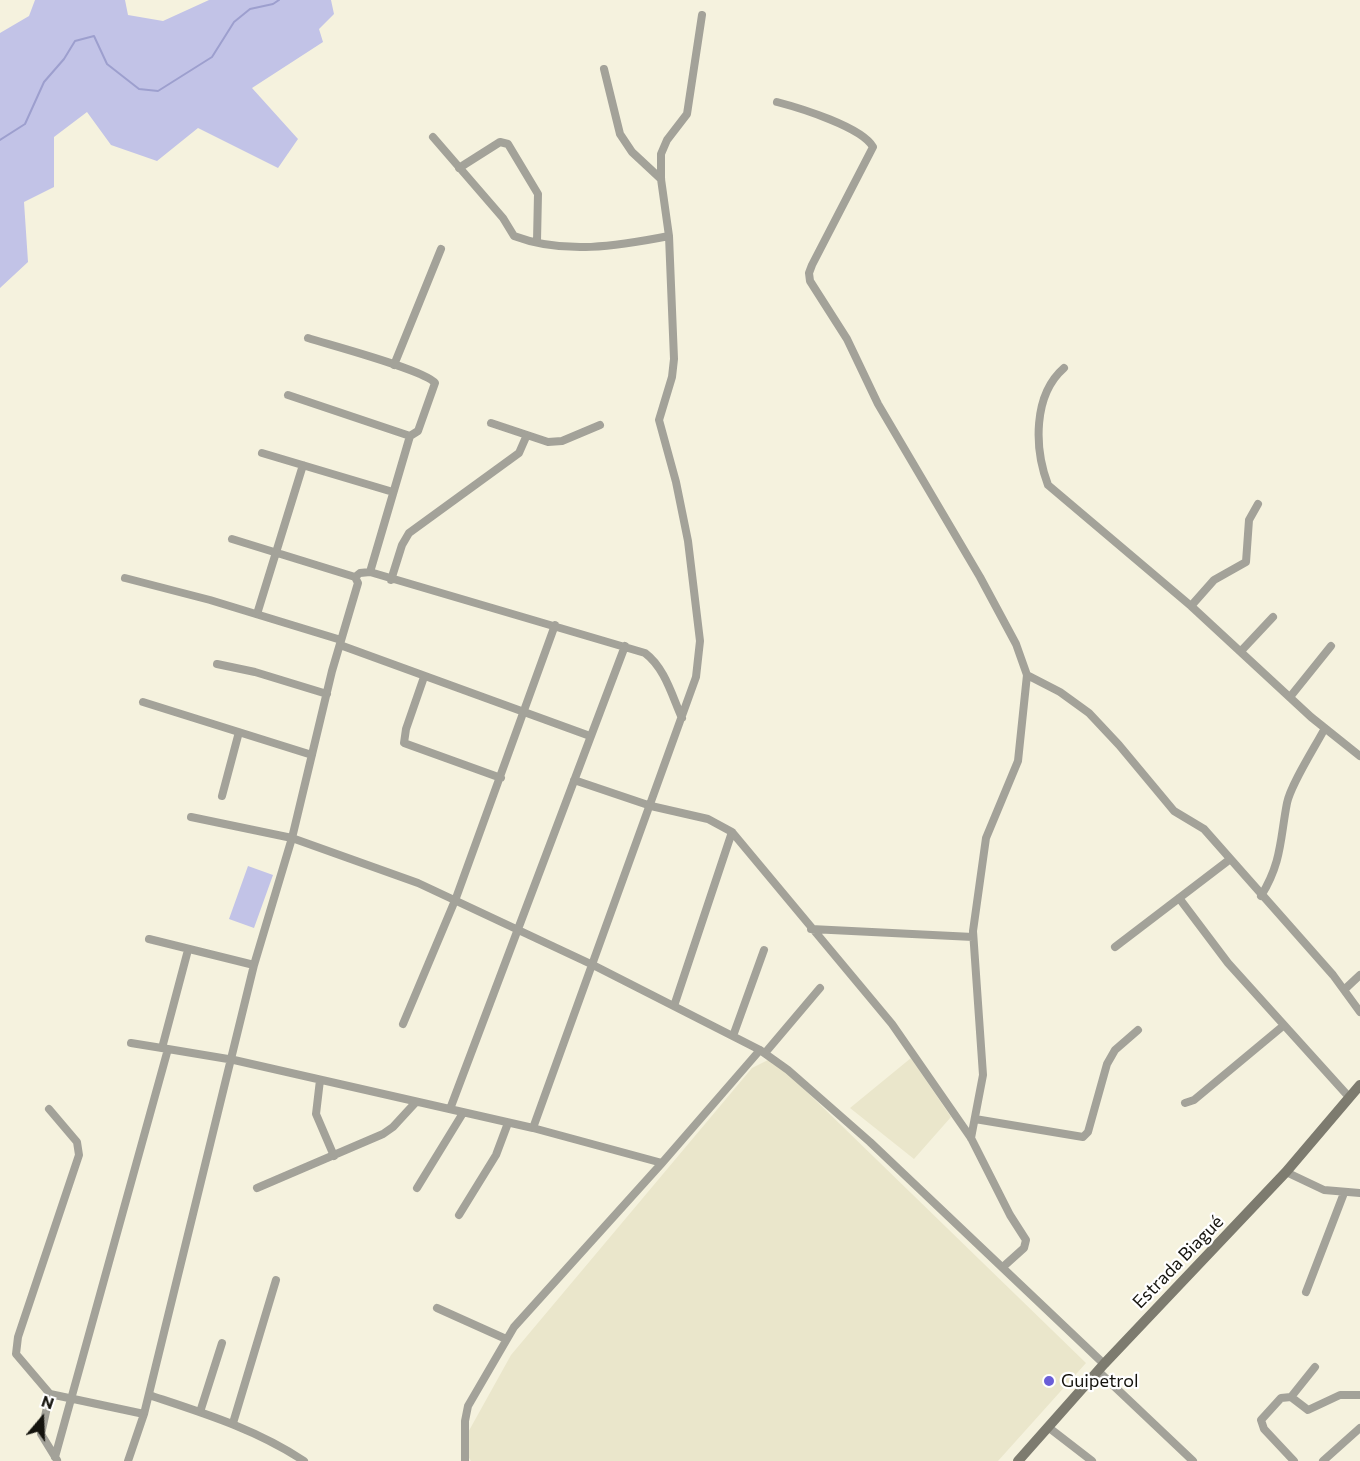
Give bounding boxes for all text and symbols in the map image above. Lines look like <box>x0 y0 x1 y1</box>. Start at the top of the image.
street label: Estrada Biagué <box>1128 1211 1228 1313</box>
place label: Guipetrol <box>1061 1370 1138 1392</box>
marker: Guipetrol <box>1042 1374 1056 1388</box>
north arrow <box>12 1389 72 1449</box>
text: N <box>39 1391 57 1412</box>

